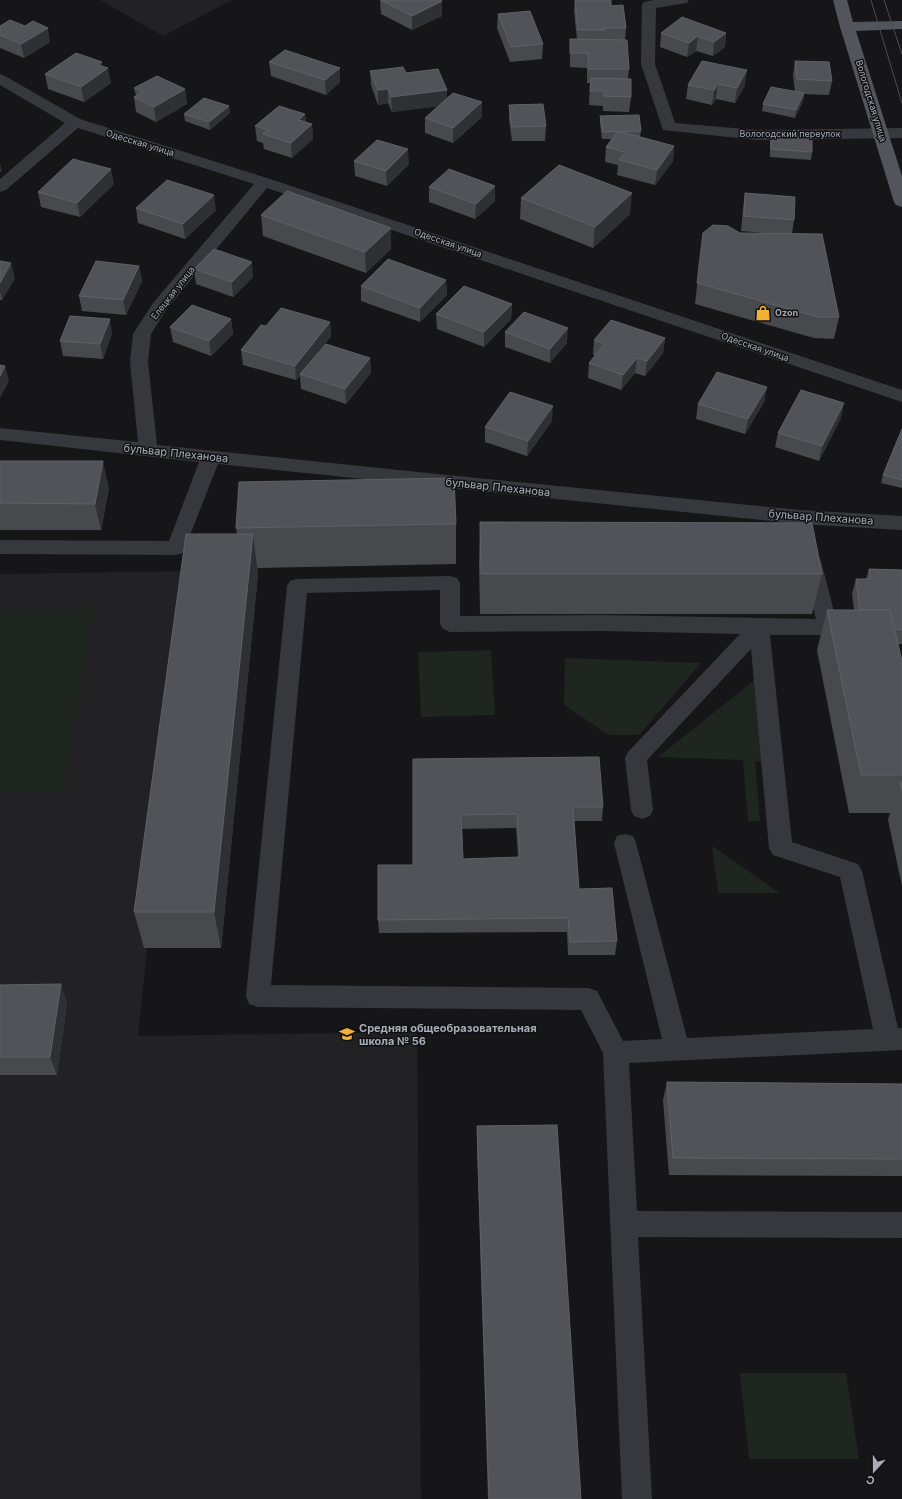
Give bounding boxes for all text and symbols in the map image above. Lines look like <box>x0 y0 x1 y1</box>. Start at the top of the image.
street label: Вологодская улица <box>854 59 889 143</box>
street label: Одесская улица <box>105 127 176 158</box>
street label: Вологодский переулок <box>739 128 841 139</box>
street label: Одесская улица <box>413 226 484 259</box>
street label: Елецкая улица <box>148 264 197 321</box>
shop icon: Ozon <box>754 304 772 322</box>
place label: Ozon <box>775 307 798 318</box>
street label: Одесская улица <box>720 330 791 363</box>
street label: бульвар Плеханова <box>123 441 229 465</box>
street label: бульвар Плеханова <box>445 475 551 499</box>
street label: бульвар Плеханова <box>768 506 874 528</box>
place label: Средняя общеобразовательная школа № 56 <box>359 1021 537 1048</box>
school or university icon: Средняя общеобразовательная школа № 56 <box>338 1025 356 1043</box>
north arrow <box>854 1451 894 1491</box>
text: С <box>864 1472 877 1488</box>

